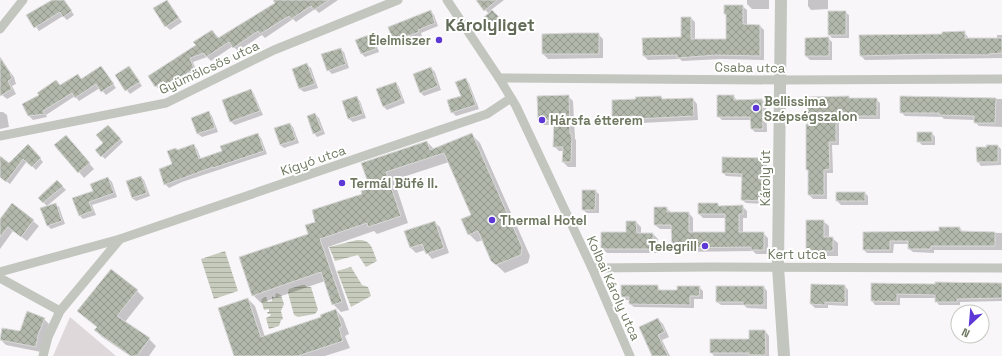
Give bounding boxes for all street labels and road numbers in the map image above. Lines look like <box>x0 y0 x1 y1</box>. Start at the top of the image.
street label: Gyümölcsös utca <box>156 37 263 98</box>
street label: Csaba utca <box>714 58 786 77</box>
street label: Kígyó utca <box>278 141 348 180</box>
street label: Károly út <box>757 150 774 206</box>
street label: Kolbai Károly utca <box>583 233 644 344</box>
street label: Kert utca <box>768 246 827 263</box>

